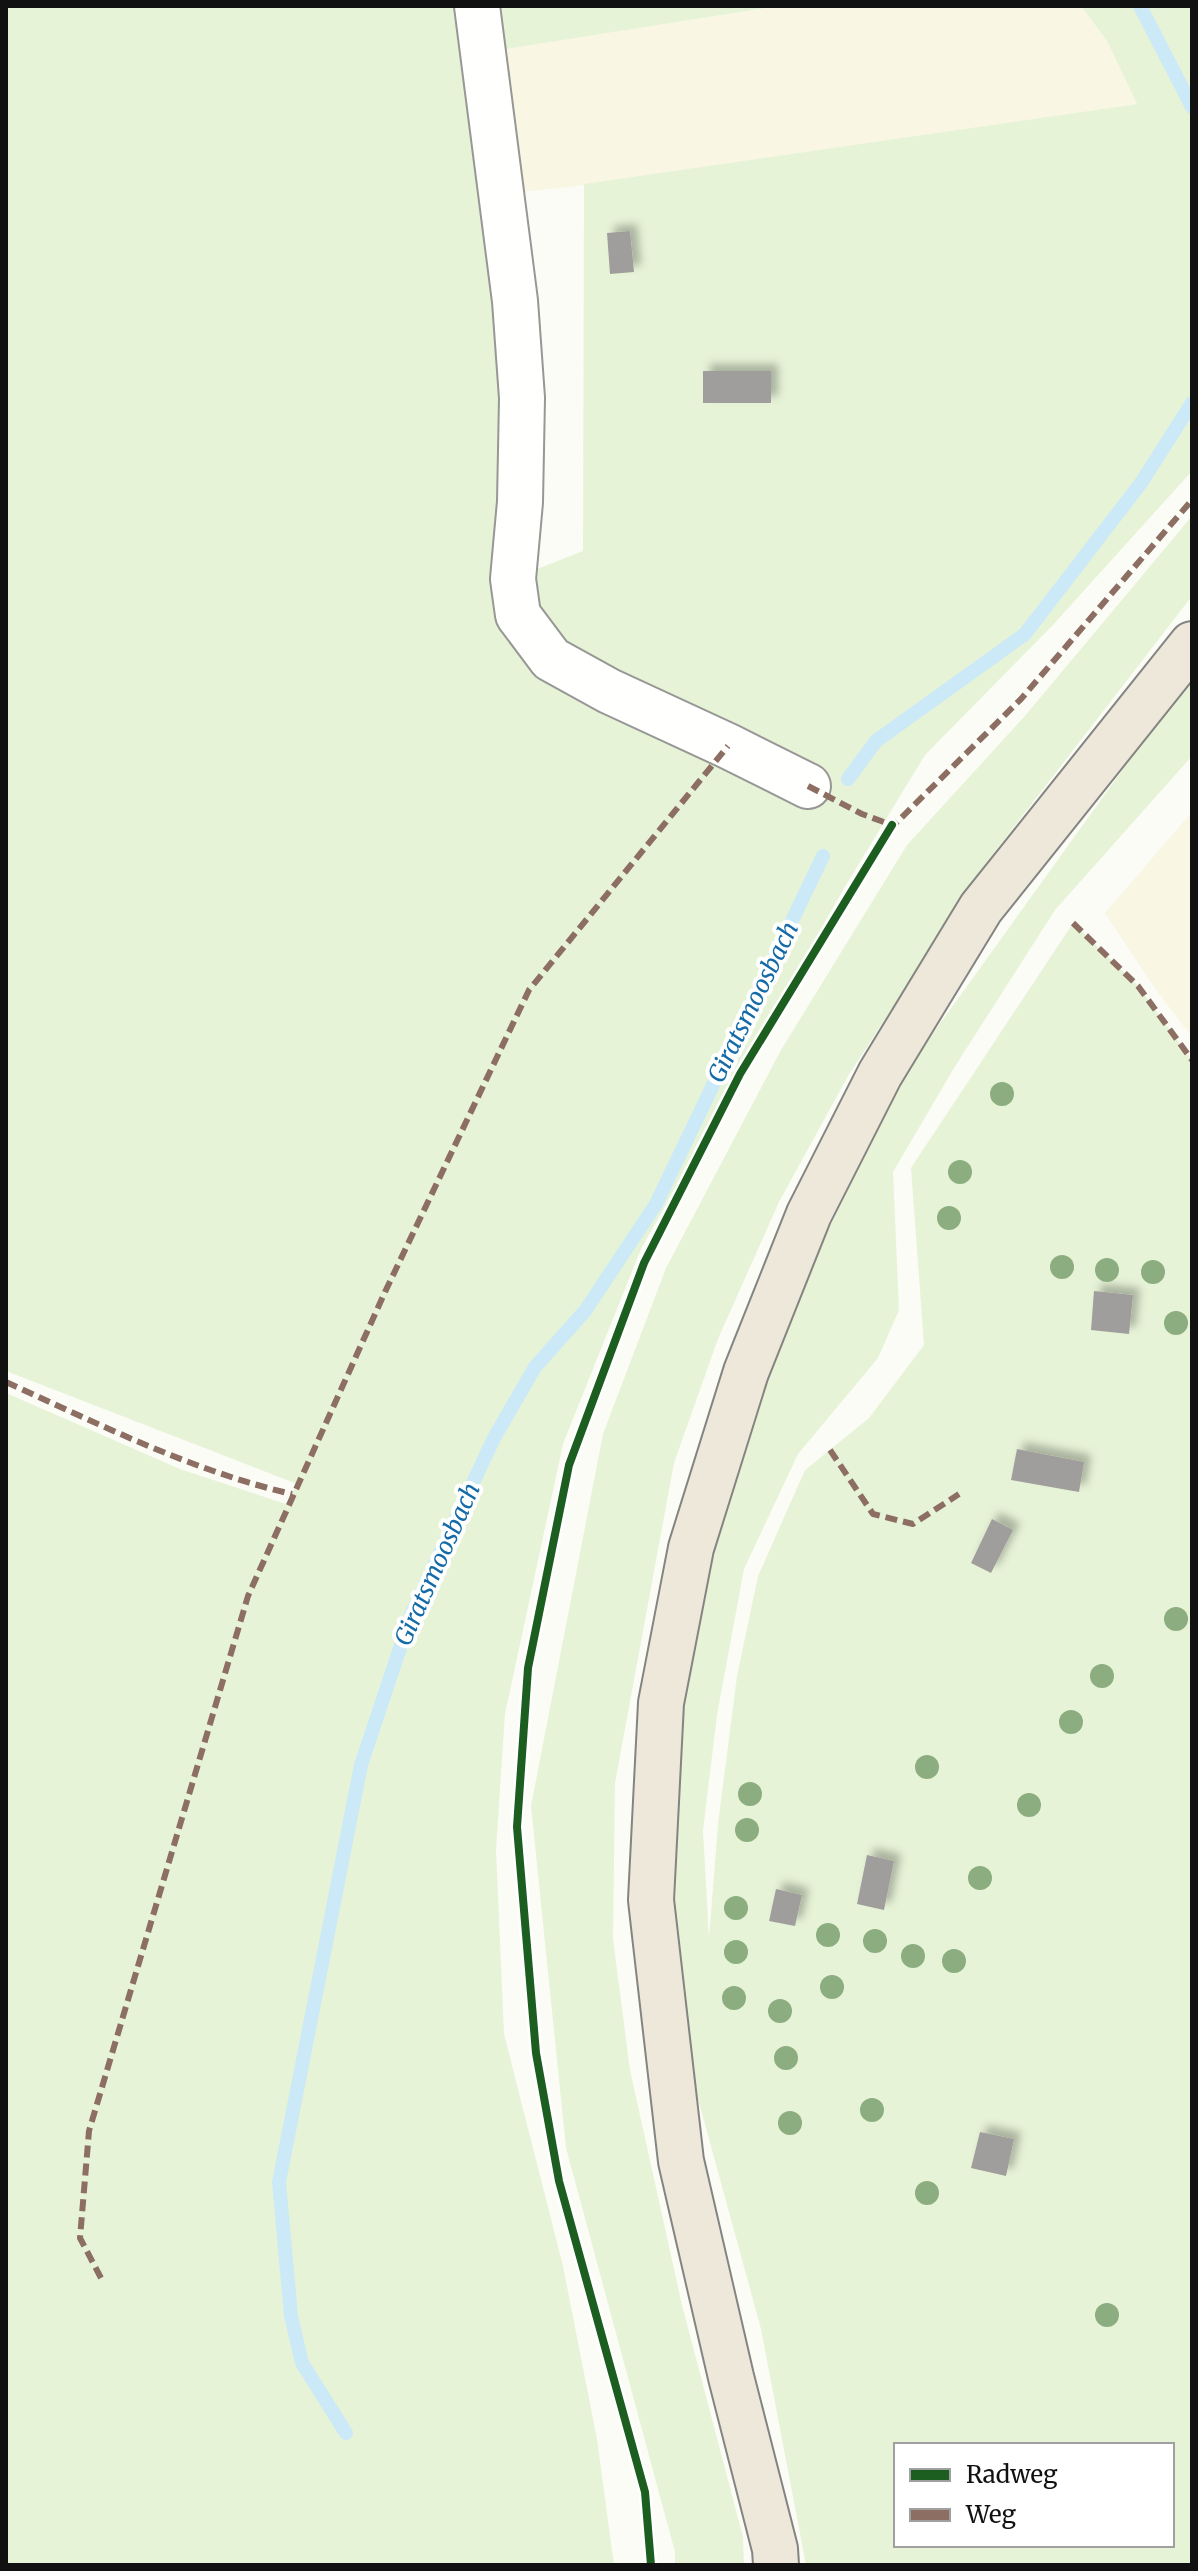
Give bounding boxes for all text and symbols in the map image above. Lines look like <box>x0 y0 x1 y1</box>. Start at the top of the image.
water label: Giratsmoosbach <box>701 917 805 1087</box>
water label: Giratsmoosbach <box>387 1478 487 1650</box>
legend <box>894 2443 1174 2547</box>
text: Radweg <box>966 2459 1058 2490</box>
text: Weg <box>965 2499 1016 2530</box>

